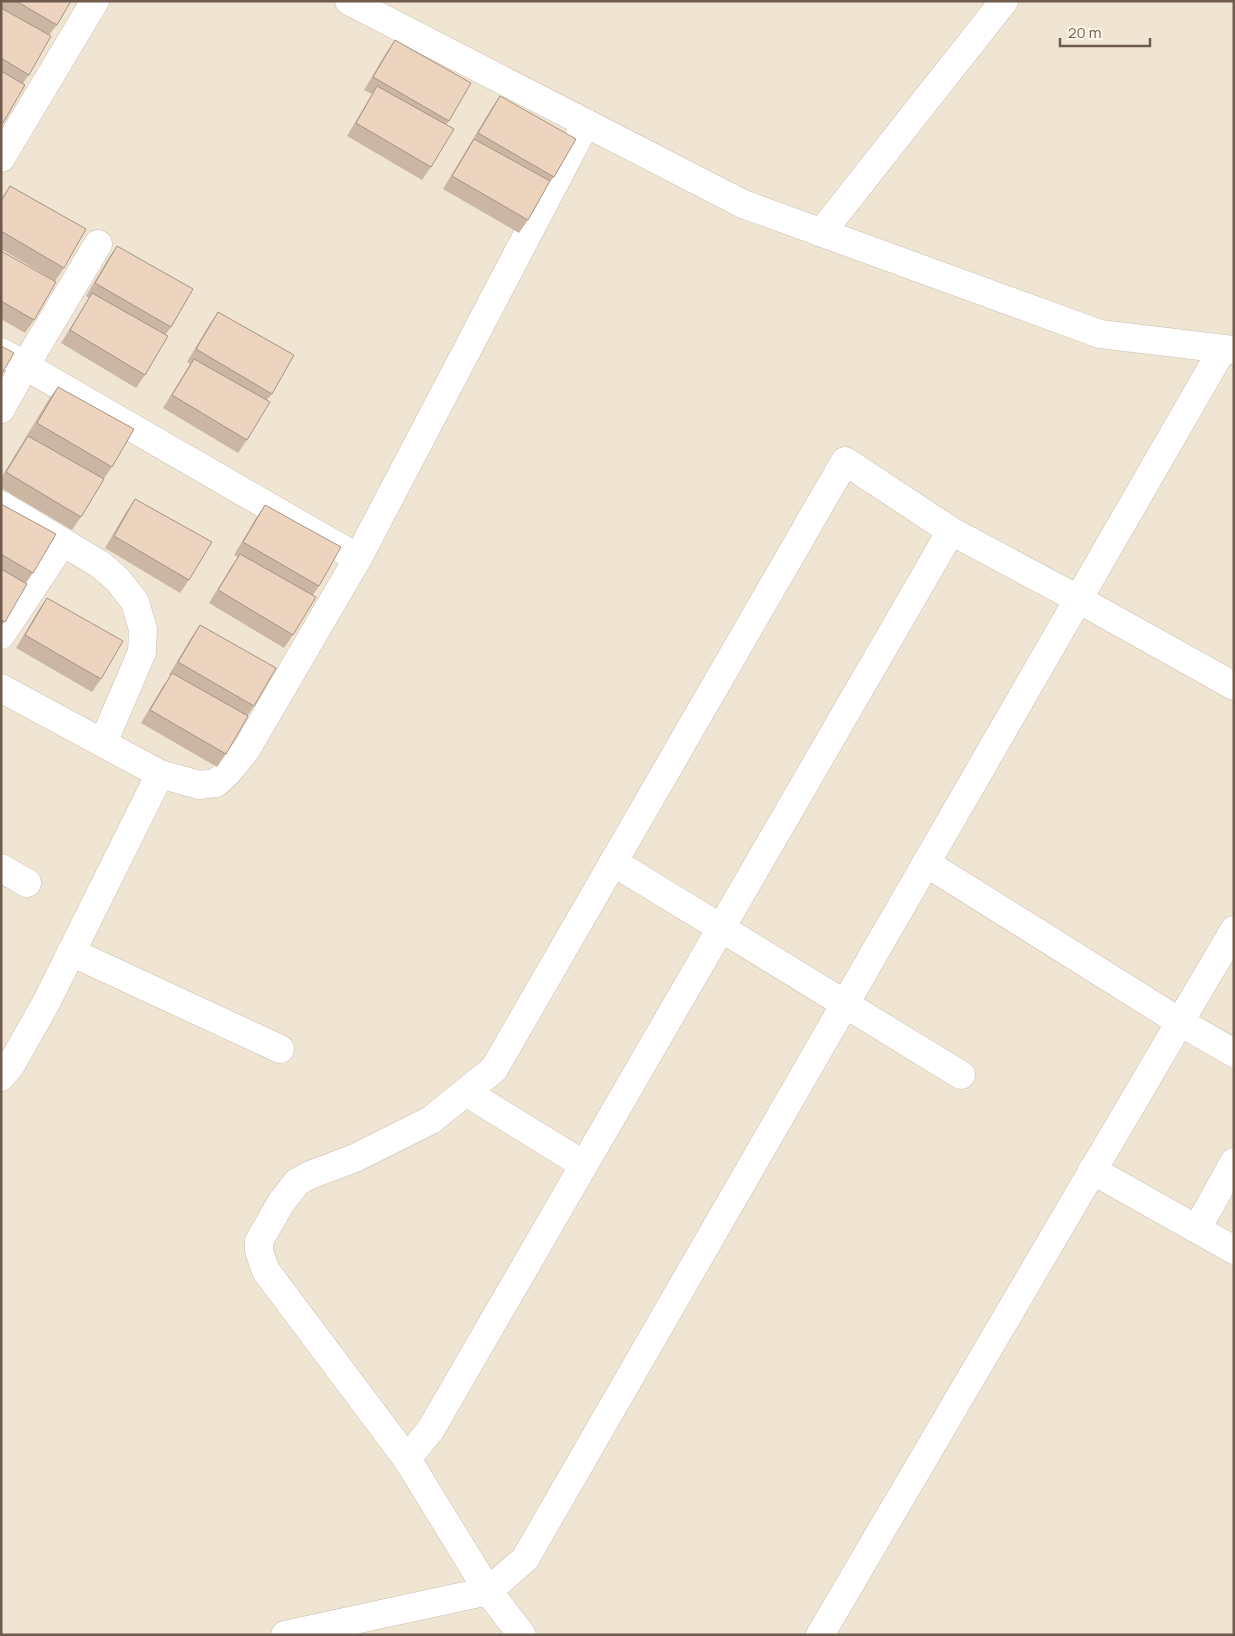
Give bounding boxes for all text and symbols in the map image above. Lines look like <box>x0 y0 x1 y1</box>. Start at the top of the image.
scale bar <box>1060 15 1150 47</box>
text: 20 m <box>1068 22 1101 43</box>

